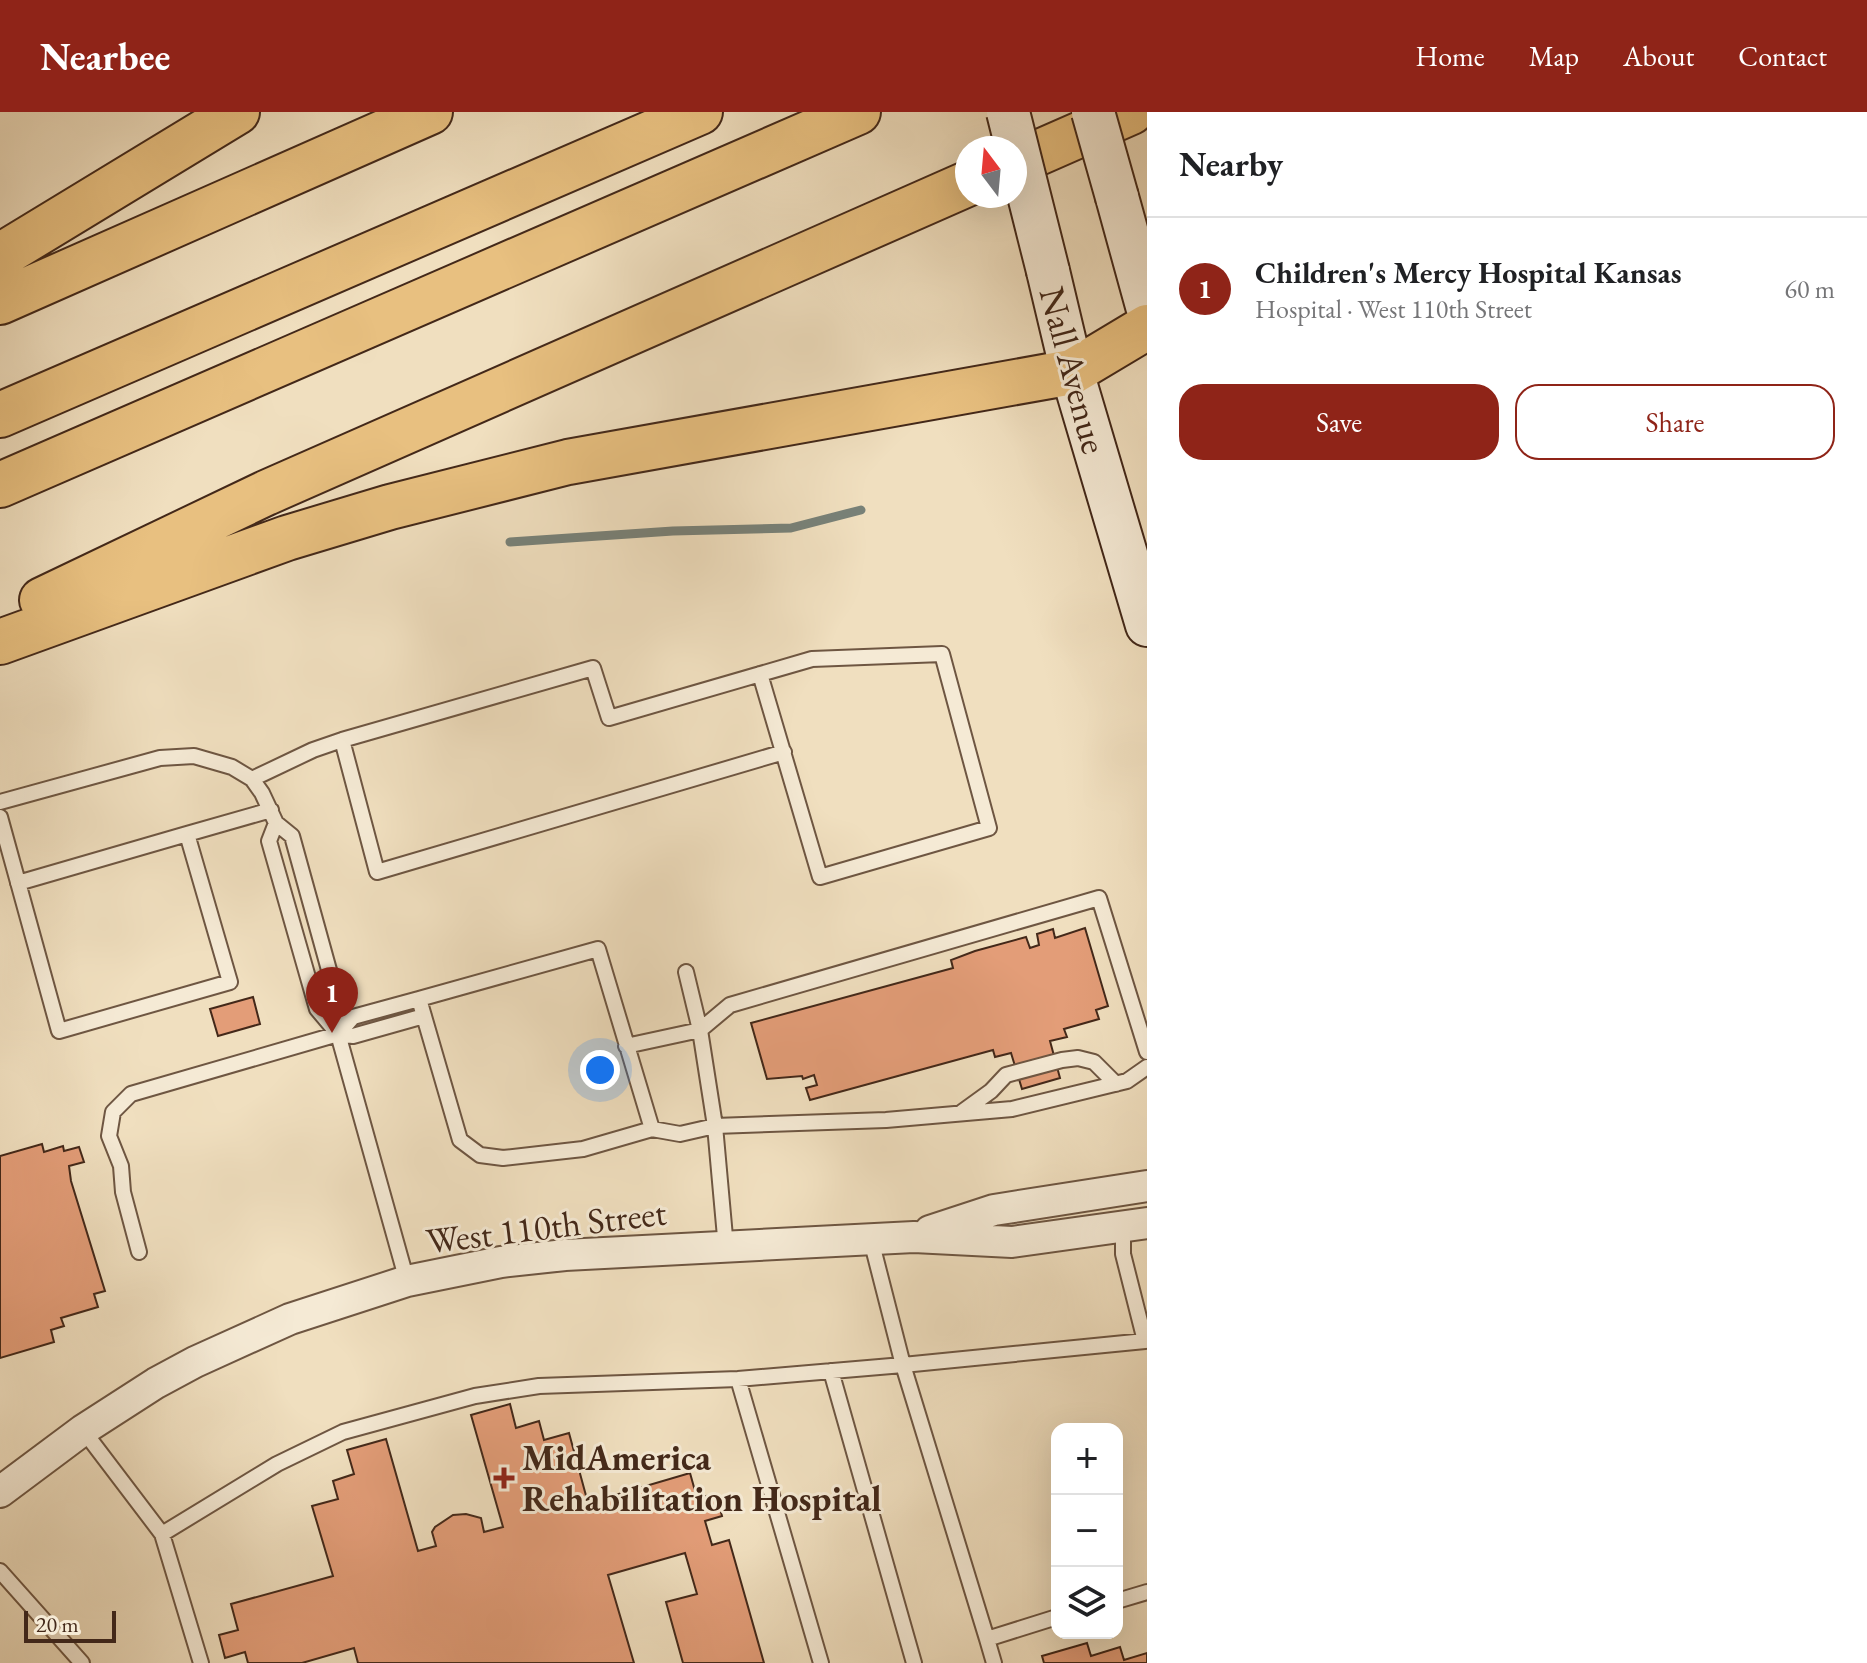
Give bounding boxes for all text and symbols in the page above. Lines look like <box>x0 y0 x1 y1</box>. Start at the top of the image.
text: Nearbee <box>40 32 170 81</box>
text: Home <box>1415 38 1485 74</box>
text: Map <box>1529 38 1579 74</box>
text: About <box>1623 38 1694 74</box>
text: Contact <box>1738 38 1827 74</box>
north arrow <box>955 136 1027 208</box>
text: Nearby <box>1179 142 1283 186</box>
text: Children's Mercy Hospital Kansas <box>1255 253 1681 292</box>
text: 1 <box>1198 272 1212 306</box>
text: 60 m <box>1785 272 1835 306</box>
street label: Nall Avenue <box>1029 282 1118 459</box>
text: Hospital · West 110th Street <box>1255 292 1532 326</box>
button: Save <box>1179 384 1499 460</box>
button: Share <box>1515 384 1835 460</box>
pin: 1 <box>306 967 358 1033</box>
your location <box>580 1050 620 1090</box>
street label: West 110th Street <box>423 1188 669 1265</box>
map controls <box>1051 1423 1123 1639</box>
button: + <box>1051 1423 1123 1495</box>
place label: MidAmerica Rehabilitation Hospital <box>522 1434 882 1522</box>
marker: MidAmerica Rehabilitation Hospital <box>493 1467 515 1489</box>
button: − <box>1051 1495 1123 1567</box>
button: layers <box>1051 1567 1123 1639</box>
scale bar <box>24 1607 116 1643</box>
text: 20 m <box>36 1610 79 1639</box>

